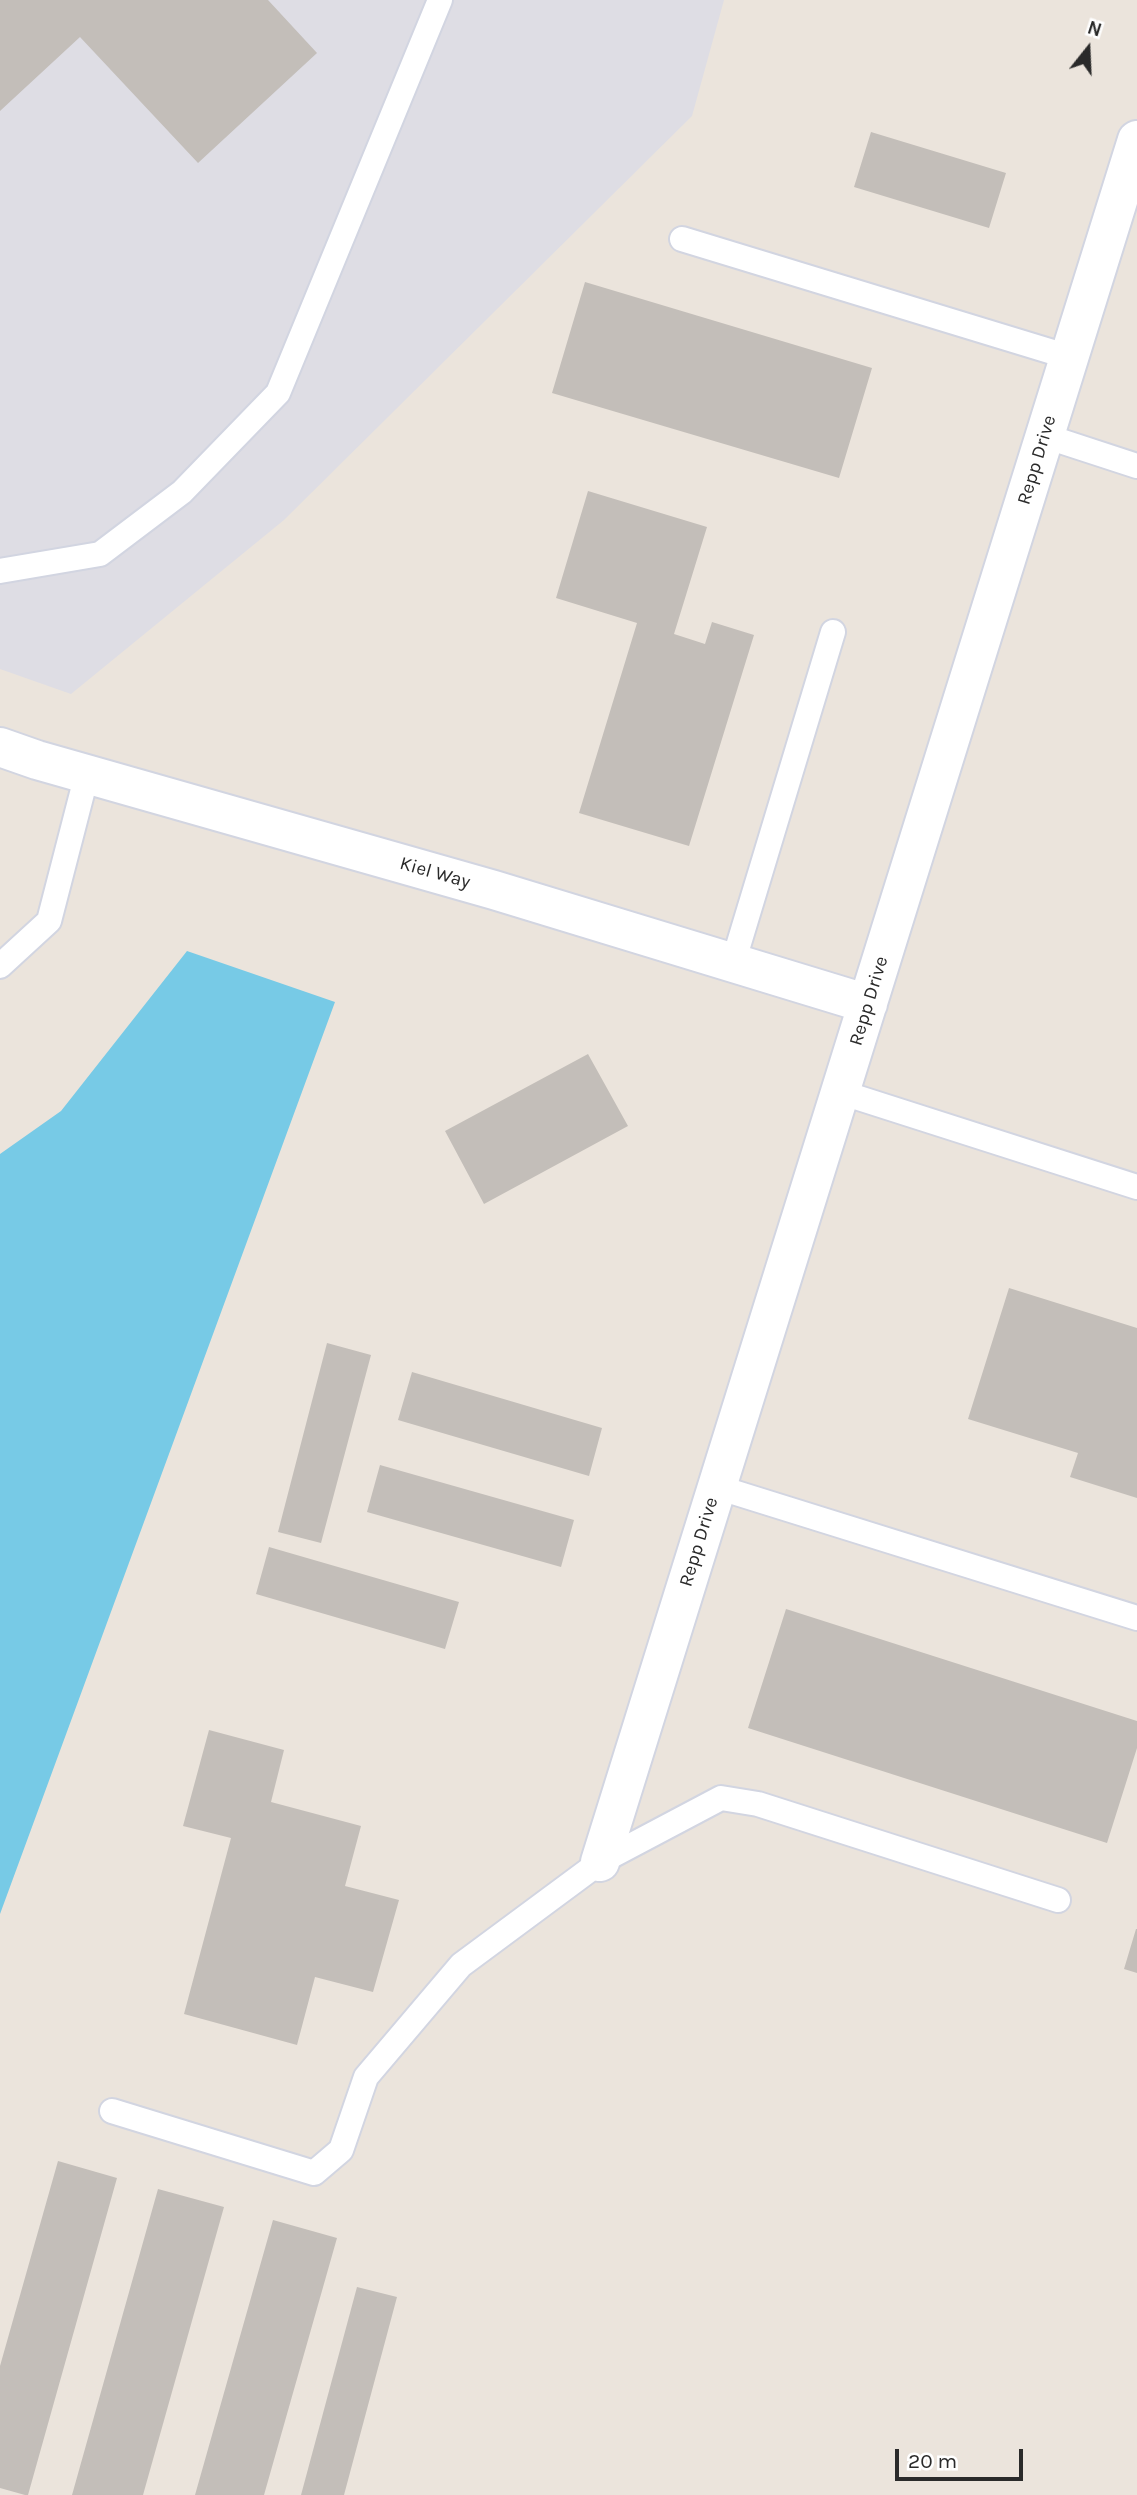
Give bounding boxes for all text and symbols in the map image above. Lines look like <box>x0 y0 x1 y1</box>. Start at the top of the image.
north arrow <box>1053 14 1123 84</box>
text: N <box>1085 16 1104 42</box>
street label: Repp Drive <box>1013 412 1061 508</box>
street label: Kiel Way <box>397 852 473 894</box>
street label: Repp Drive <box>845 953 893 1049</box>
street label: Repp Drive <box>675 1494 723 1590</box>
scale bar <box>899 2436 1027 2480</box>
text: 20 m <box>908 2449 957 2473</box>

